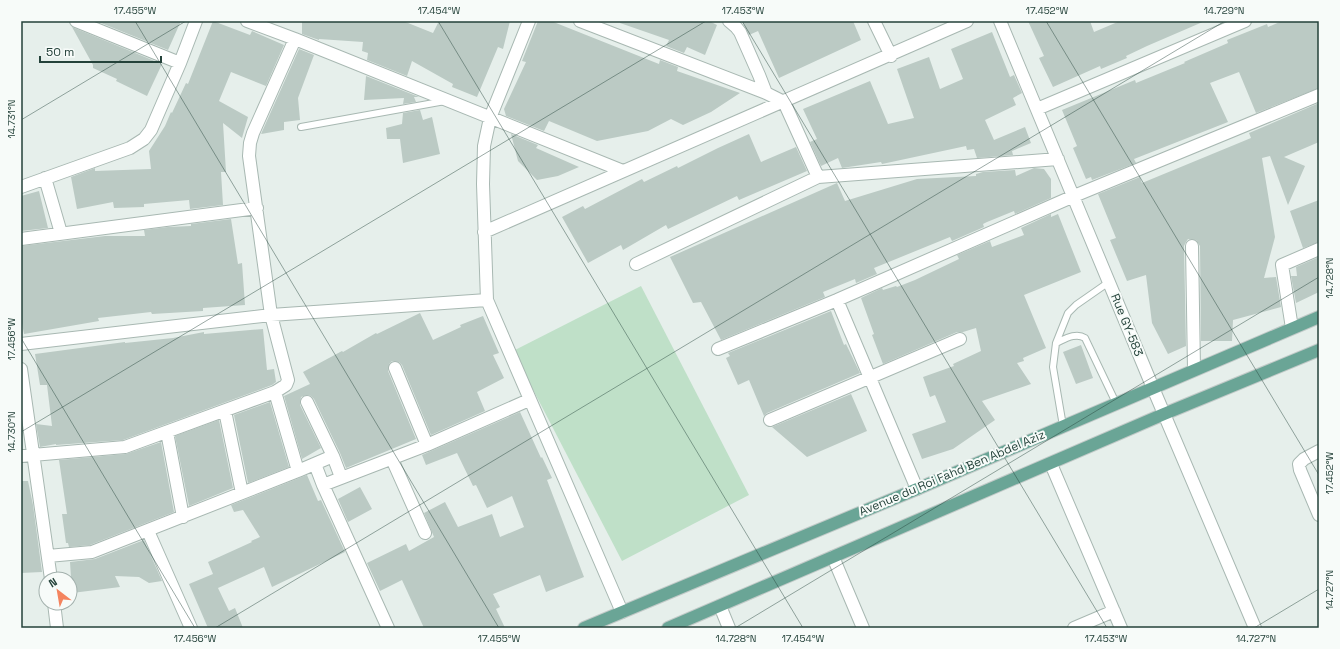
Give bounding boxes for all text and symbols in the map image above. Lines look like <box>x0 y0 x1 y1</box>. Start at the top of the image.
text: 17.455°W <box>114 4 156 17</box>
text: 17.454°W <box>418 4 461 17</box>
text: 17.453°W <box>722 4 765 17</box>
text: 17.452°W <box>1026 4 1068 17</box>
text: 14.729°N <box>1204 4 1244 17</box>
scale bar <box>40 38 161 64</box>
text: 50 m <box>46 44 74 60</box>
text: 14.731°N <box>5 100 18 138</box>
text: 14.728°N <box>1323 258 1336 298</box>
street label: Rue GY-583 <box>1107 291 1147 359</box>
text: 17.456°W <box>5 317 18 360</box>
text: 14.730°N <box>5 411 18 453</box>
street label: Avenue du Roi Fahd Ben Abdel Aziz <box>857 426 1047 520</box>
text: 17.452°W <box>1323 452 1336 494</box>
text: 14.727°N <box>1323 570 1336 610</box>
north arrow <box>38 571 78 611</box>
text: N <box>46 575 60 590</box>
text: 17.456°W <box>174 632 217 645</box>
text: 17.455°W <box>478 632 520 645</box>
text: 14.728°N <box>716 632 756 645</box>
text: 17.454°W <box>782 632 825 645</box>
text: 17.453°W <box>1085 632 1128 645</box>
text: 14.727°N <box>1236 632 1276 645</box>

